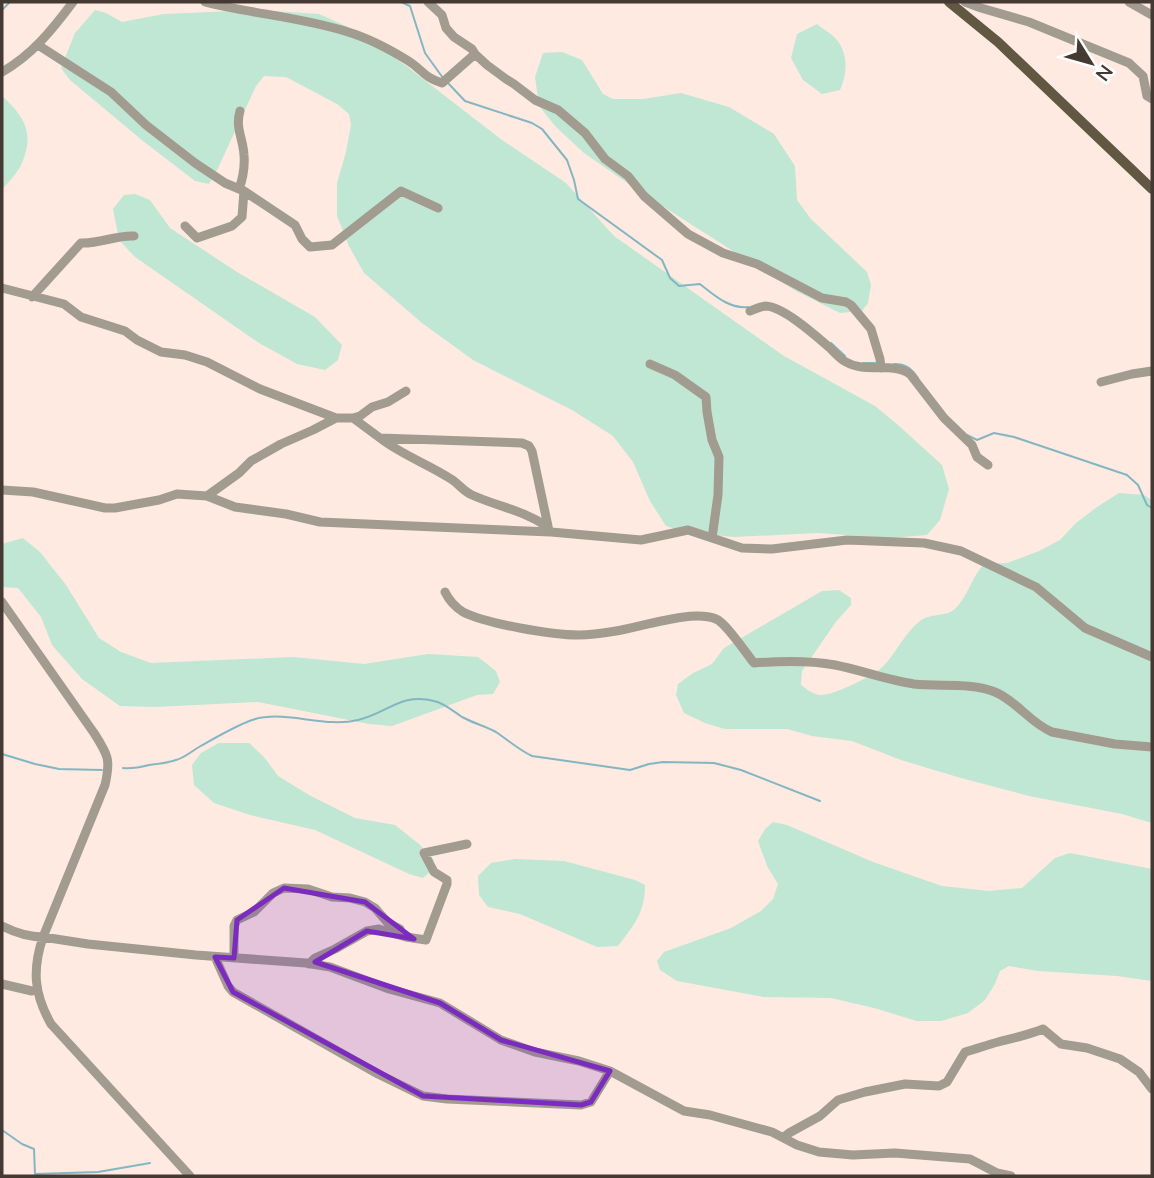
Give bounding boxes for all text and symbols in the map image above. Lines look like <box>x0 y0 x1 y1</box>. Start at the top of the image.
north arrow <box>1056 28 1126 98</box>
text: N <box>1091 60 1118 86</box>

